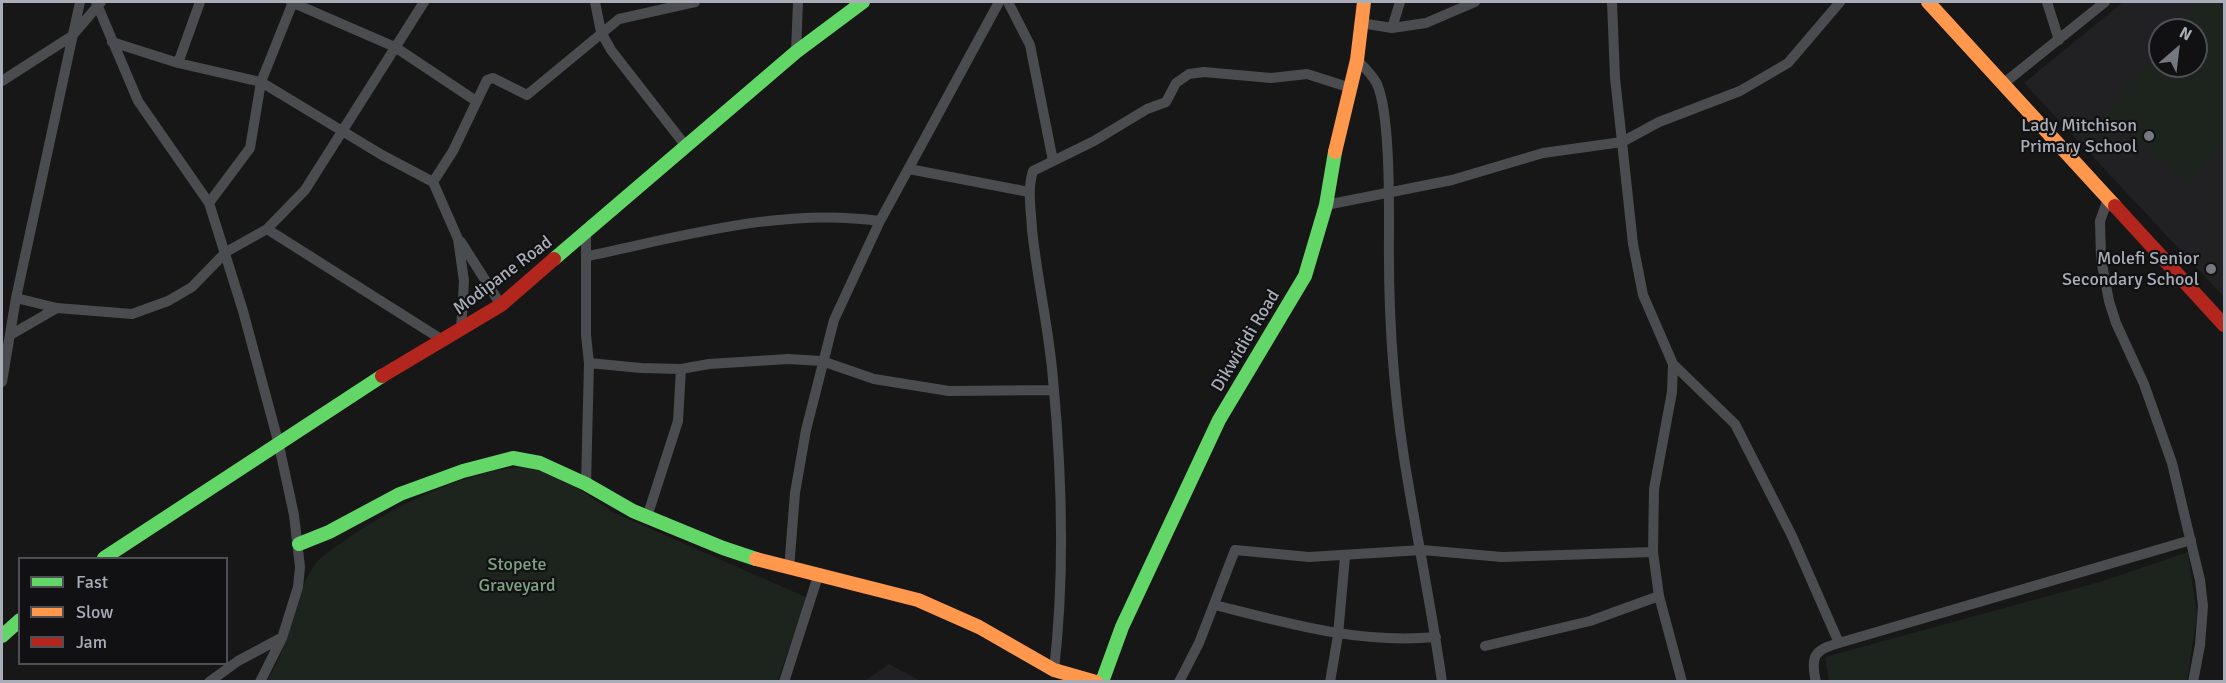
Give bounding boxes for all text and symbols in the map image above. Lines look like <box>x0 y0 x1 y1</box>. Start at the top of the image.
north arrow <box>2148 18 2208 78</box>
text: N <box>2176 22 2195 45</box>
place label: Lady Mitchison Primary School <box>2020 115 2137 158</box>
marker: Lady Mitchison Primary School <box>2142 129 2156 143</box>
street label: Modipane Road <box>449 232 557 320</box>
place label: Molefi Senior Secondary School <box>2062 248 2199 290</box>
marker: Molefi Senior Secondary School <box>2204 262 2218 276</box>
street label: Dikwididi Road <box>1207 286 1285 396</box>
park label: Stopete Graveyard <box>479 554 555 596</box>
legend <box>18 557 228 665</box>
text: Fast <box>76 571 108 593</box>
text: Slow <box>76 601 113 623</box>
text: Jam <box>76 631 107 653</box>

